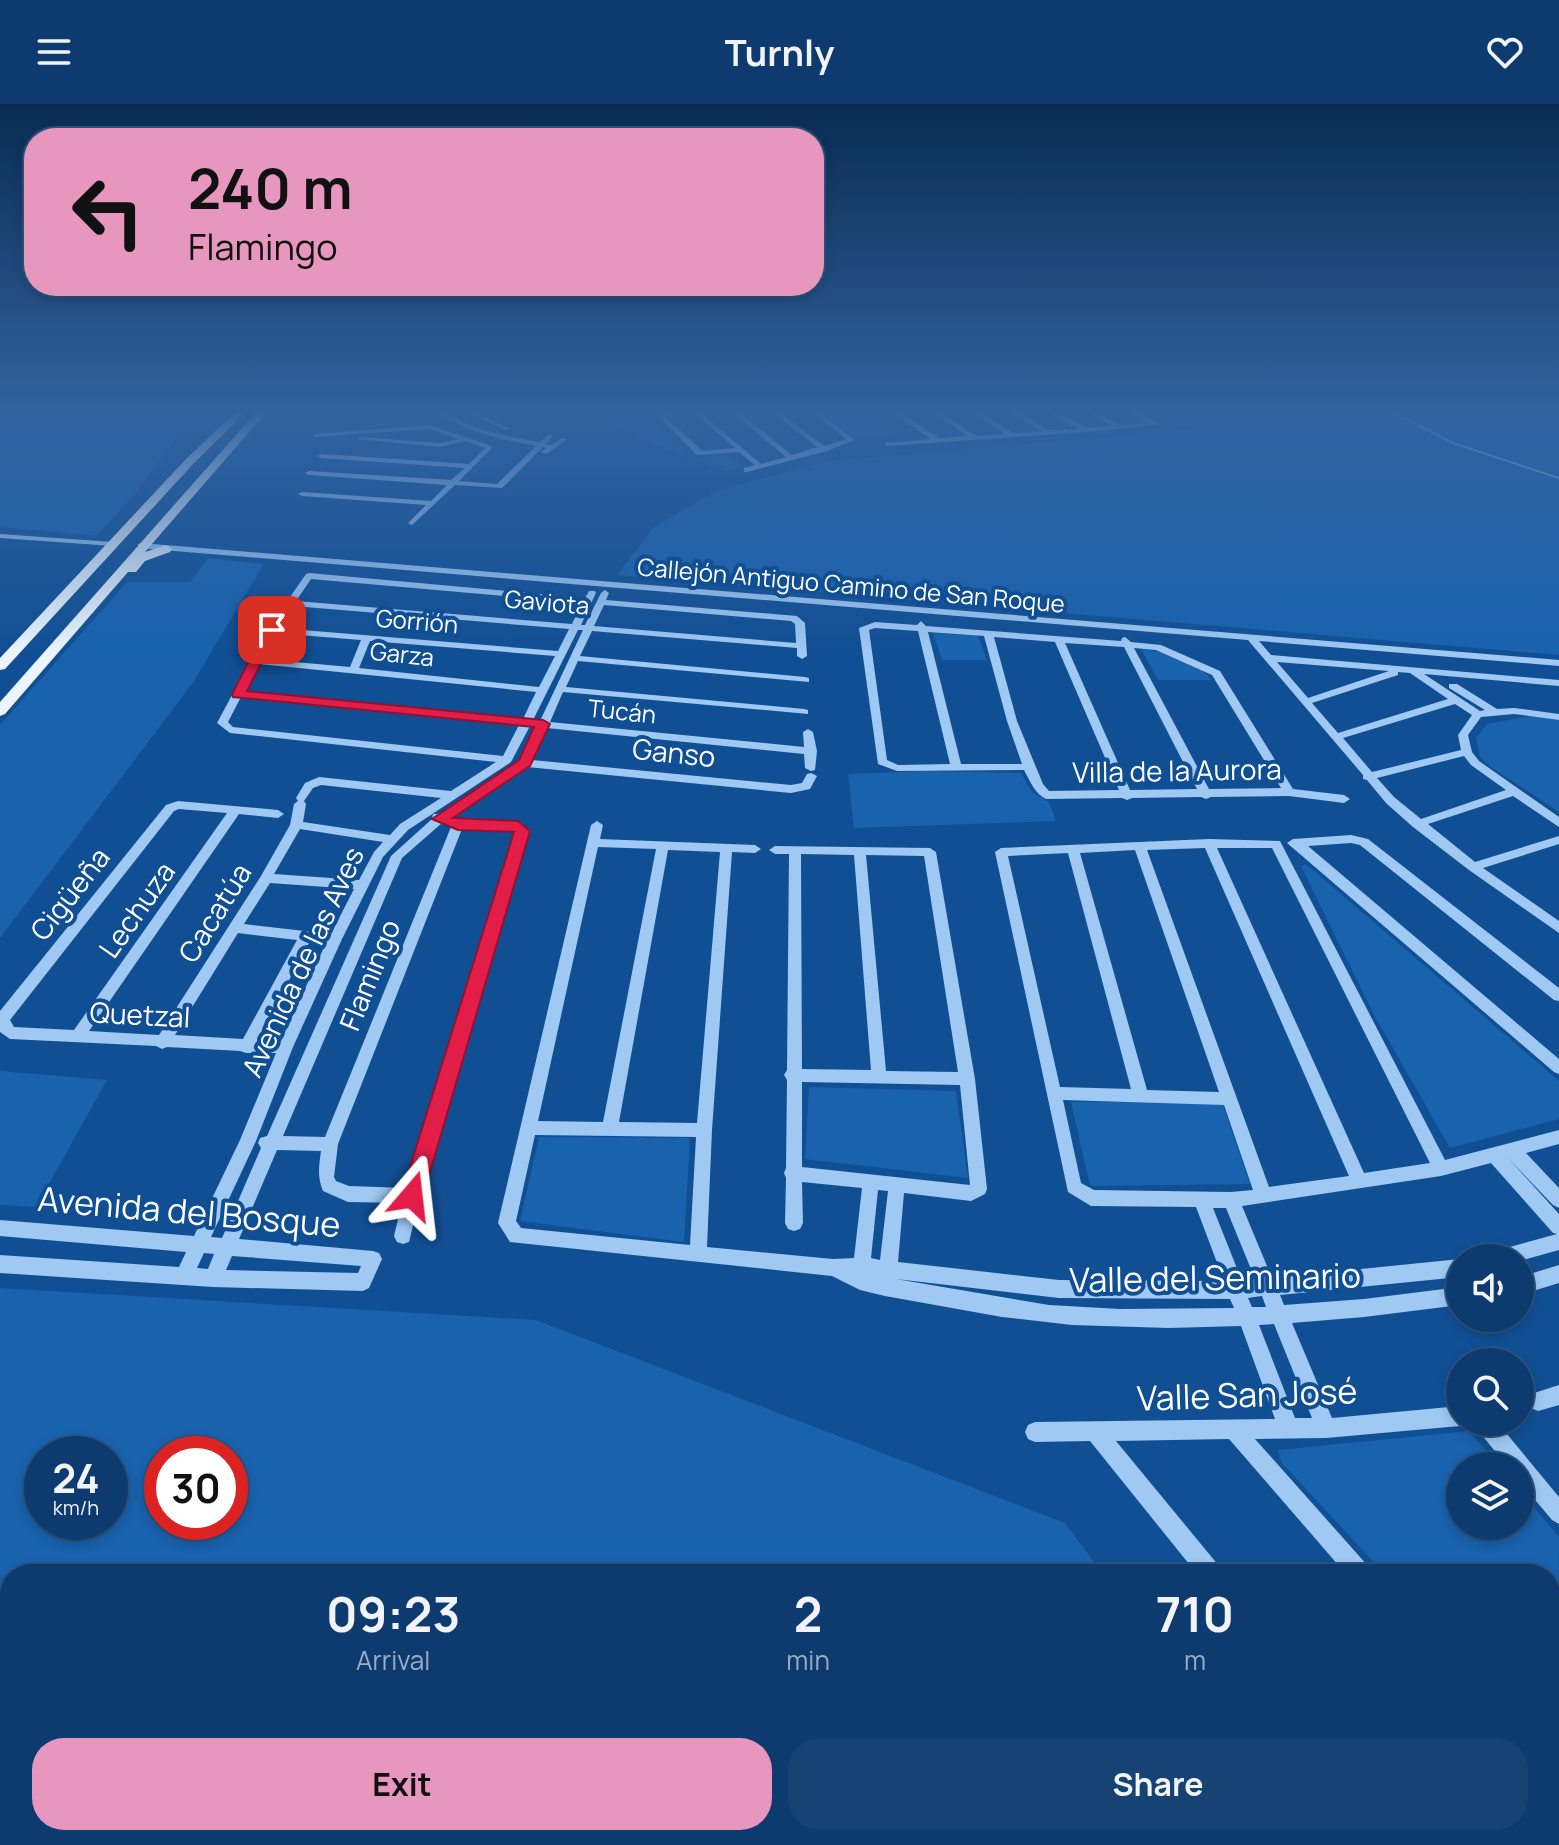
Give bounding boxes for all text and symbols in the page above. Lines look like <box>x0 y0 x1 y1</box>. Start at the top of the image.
text: Turnly <box>725 28 834 77</box>
icon: menu <box>32 30 76 74</box>
icon: heart <box>1483 30 1527 74</box>
text: 240 m <box>188 149 353 226</box>
icon: left <box>56 160 160 264</box>
text: Flamingo <box>188 222 337 271</box>
street label: Callejón Antiguo Camino de San Roque <box>636 549 1066 620</box>
street label: Gaviota <box>503 581 591 622</box>
pin <box>238 596 306 664</box>
street label: Gorrión <box>375 600 460 641</box>
icon: arrive <box>250 608 294 652</box>
street label: Garza <box>368 634 436 673</box>
street label: Tucán <box>587 691 658 730</box>
street label: Ganso <box>631 729 717 775</box>
street label: Villa de la Aurora <box>1072 749 1282 791</box>
street label: Cigüeña <box>21 839 118 948</box>
street label: Avenida de las Aves <box>232 841 372 1083</box>
street label: Lechuza <box>89 854 183 965</box>
street label: Cacatúa <box>169 856 259 969</box>
street label: Flamingo <box>330 914 408 1036</box>
street label: Quetzal <box>89 992 191 1036</box>
position arrow <box>370 1154 454 1238</box>
street label: Avenida del Bosque <box>36 1175 342 1247</box>
map controls <box>1446 1244 1534 1540</box>
button: sound <box>1446 1244 1534 1332</box>
street label: Valle del Seminario <box>1069 1251 1361 1303</box>
button: search <box>1446 1348 1534 1436</box>
street label: Valle San José <box>1136 1367 1358 1421</box>
speed limit sign: 30 <box>144 1436 248 1540</box>
text: 24 <box>52 1450 100 1505</box>
button: layers <box>1446 1452 1534 1540</box>
text: km/h <box>53 1494 99 1521</box>
text: 09:23 <box>326 1581 460 1646</box>
text: 2 <box>794 1581 822 1646</box>
text: 710 <box>1156 1581 1234 1646</box>
text: Arrival <box>356 1642 430 1678</box>
text: min <box>786 1642 830 1678</box>
text: m <box>1184 1642 1206 1678</box>
button: Exit <box>32 1738 772 1830</box>
button: Share <box>788 1738 1528 1830</box>

